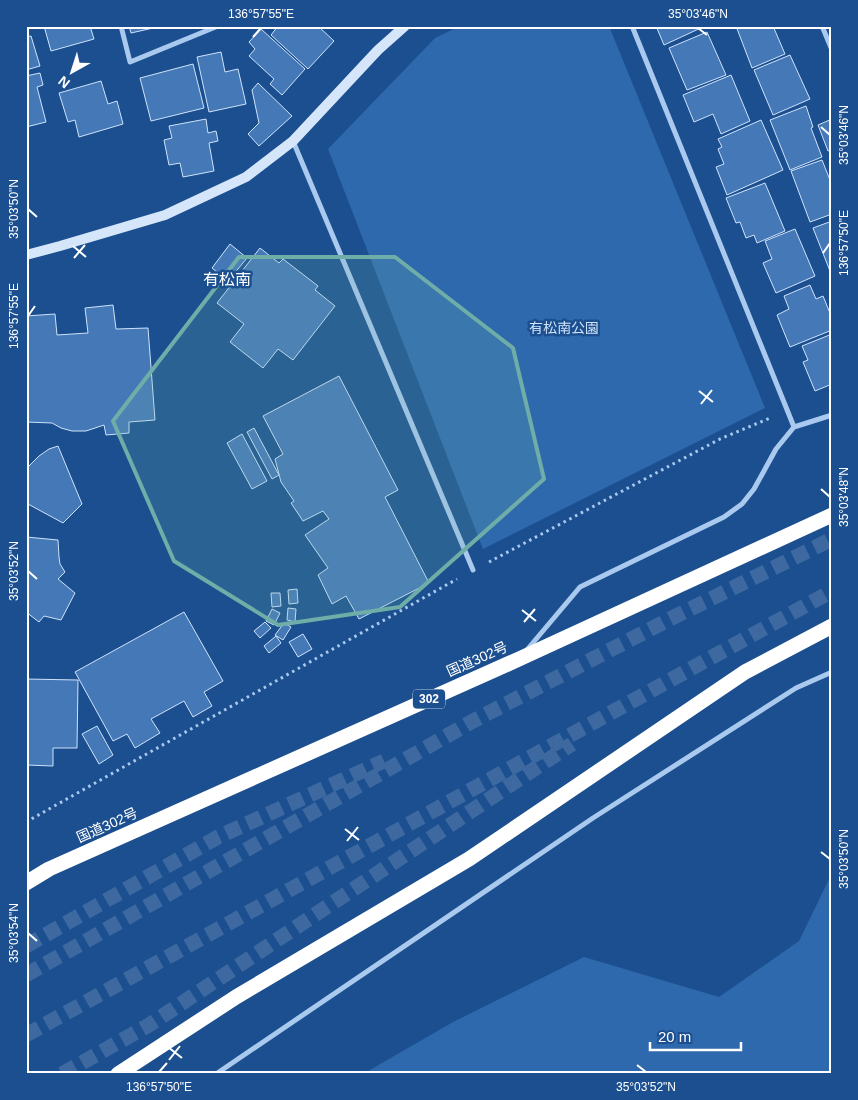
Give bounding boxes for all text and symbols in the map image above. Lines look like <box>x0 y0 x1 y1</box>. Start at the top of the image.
text: 136°57'55"E <box>228 7 294 21</box>
text: 35°03'46"N <box>668 7 728 21</box>
north arrow <box>48 48 98 98</box>
text: N <box>55 73 73 92</box>
text: 35°03'46"N <box>837 105 851 165</box>
text: 35°03'50"N <box>7 179 21 239</box>
text: 136°57'50"E <box>837 210 851 276</box>
district label: 有松南 <box>203 271 251 288</box>
text: 136°57'55"E <box>7 283 21 349</box>
park label: 有松南公園 <box>529 320 599 336</box>
text: 35°03'48"N <box>837 467 851 527</box>
text: 35°03'52"N <box>7 541 21 601</box>
street label: 国道302号 <box>444 638 510 680</box>
road number: 302 <box>413 690 445 709</box>
street label: 国道302号 <box>74 804 140 846</box>
text: 35°03'50"N <box>837 829 851 889</box>
text: 35°03'54"N <box>7 903 21 963</box>
scale bar <box>650 1020 742 1052</box>
text: 20 m <box>658 1028 691 1045</box>
text: 136°57'50"E <box>126 1080 192 1094</box>
text: 35°03'52"N <box>616 1080 676 1094</box>

